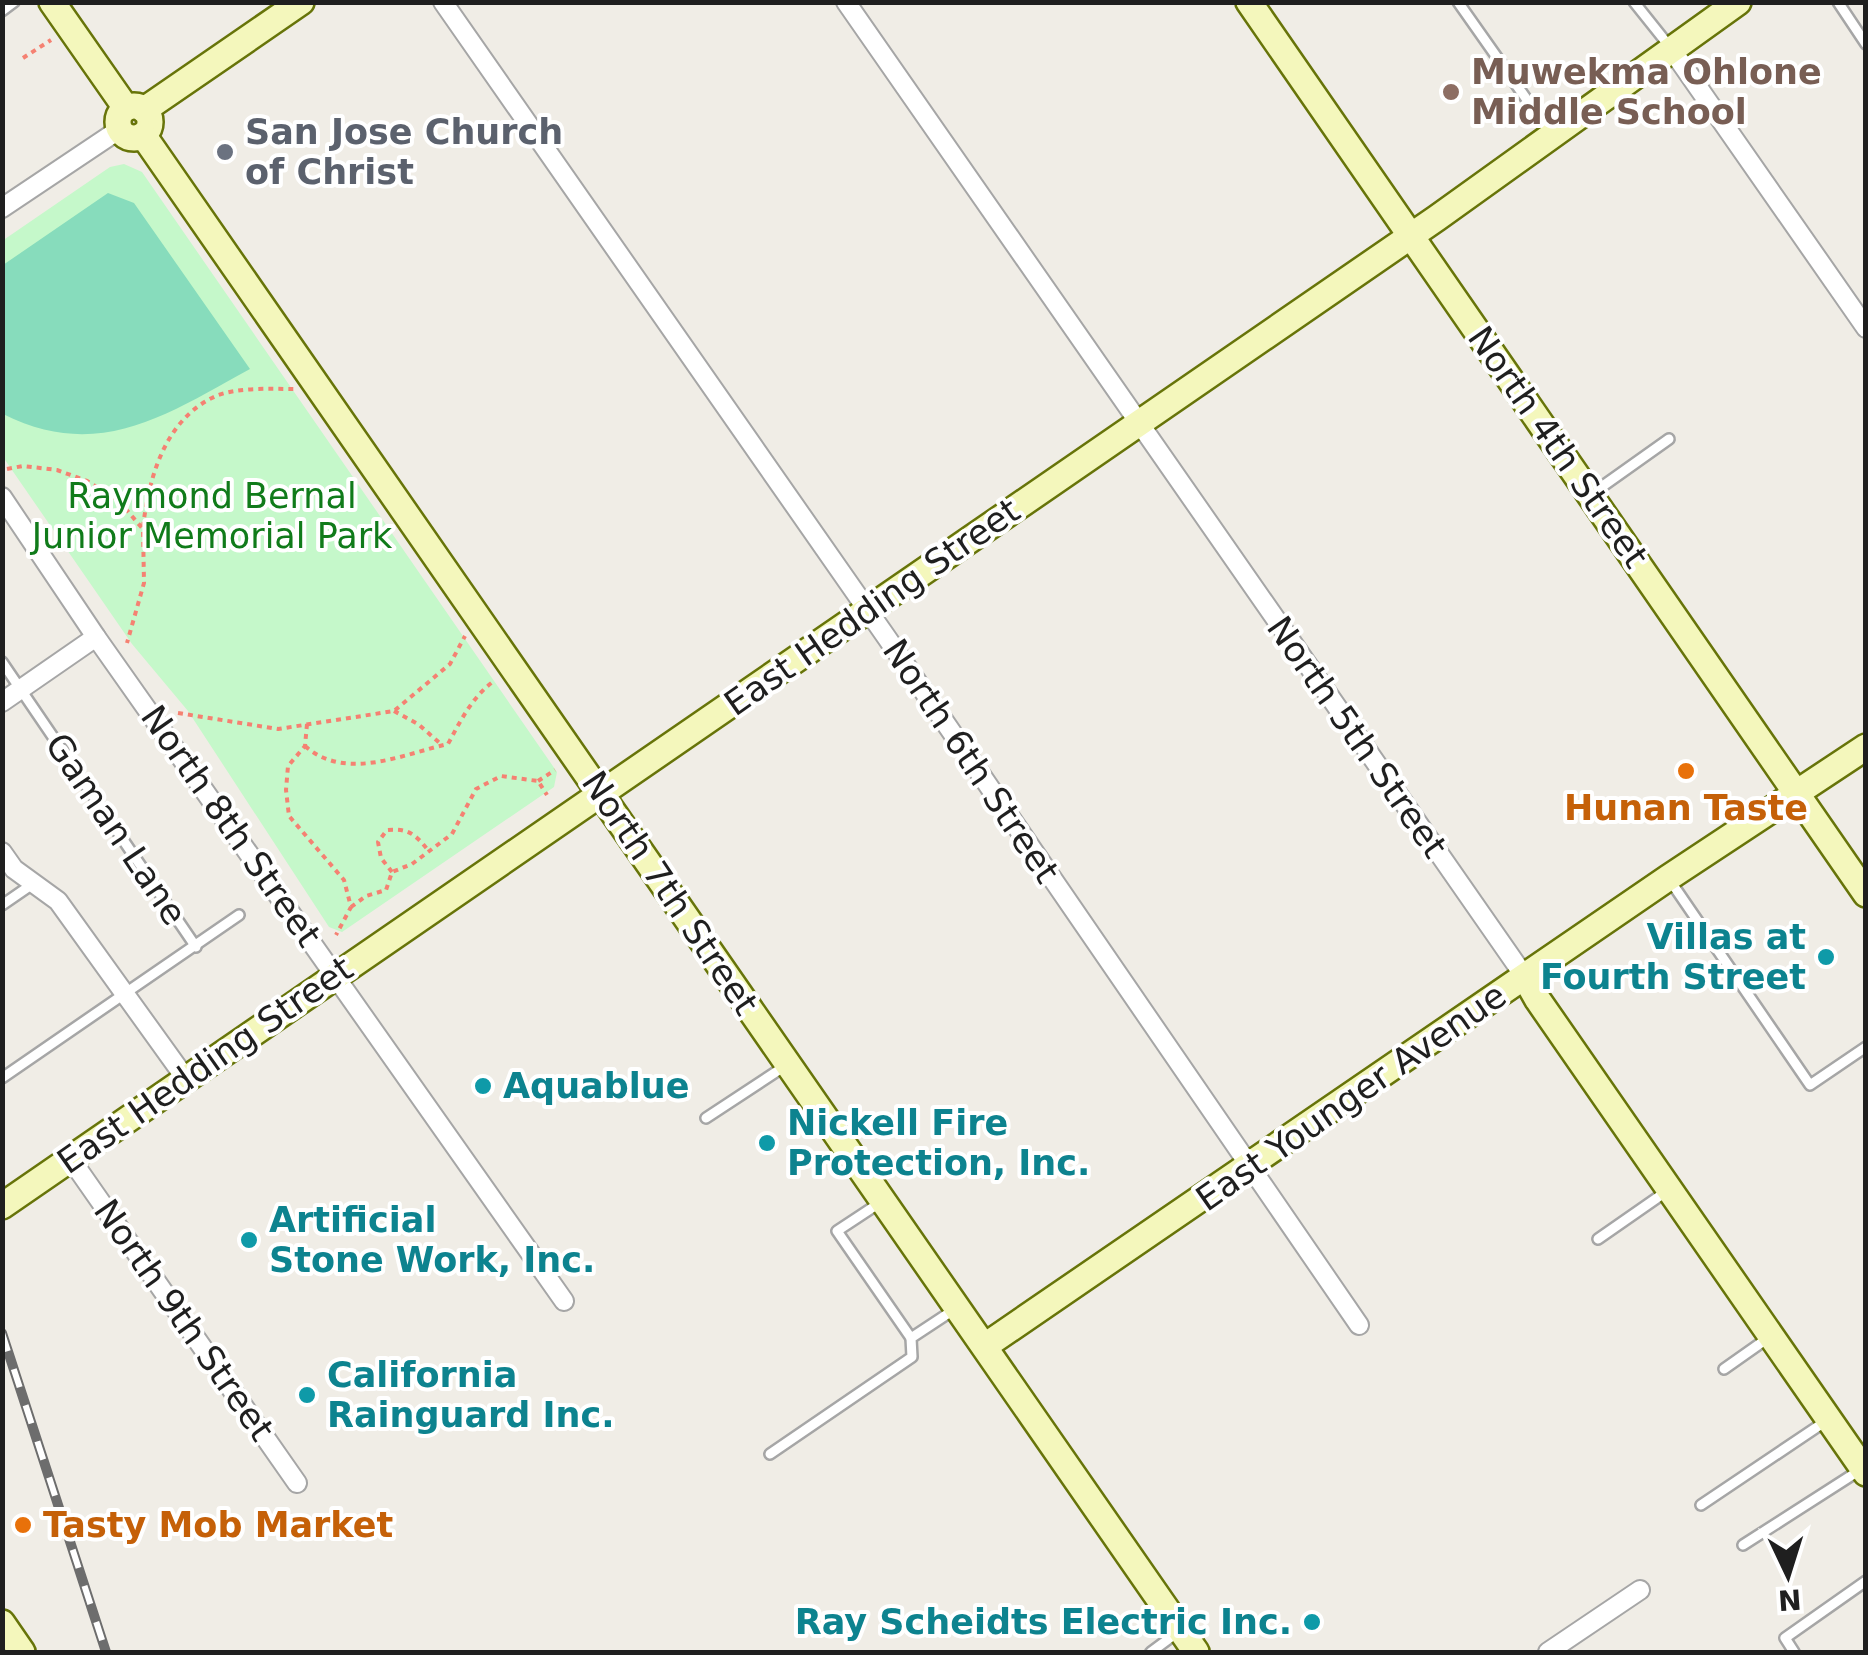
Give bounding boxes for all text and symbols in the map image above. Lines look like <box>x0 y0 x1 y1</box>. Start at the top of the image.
place label: Muwekma Ohlone Middle School <box>1471 52 1822 132</box>
marker: Muwekma Ohlone Middle School <box>1440 81 1462 103</box>
place label: San Jose Church of Christ <box>245 112 563 192</box>
marker: San Jose Church of Christ <box>214 141 236 163</box>
street label: North 4th Street <box>1460 319 1656 575</box>
park label: Raymond Bernal Junior Memorial Park <box>30 476 393 556</box>
street label: East Hedding Street <box>717 490 1027 724</box>
street label: North 5th Street <box>1259 609 1455 865</box>
street label: North 6th Street <box>875 632 1067 890</box>
street label: North 8th Street <box>133 698 329 954</box>
street label: Gaman Lane <box>37 726 195 932</box>
marker: Hunan Taste <box>1675 760 1697 782</box>
street label: North 7th Street <box>574 764 766 1022</box>
place label: Hunan Taste <box>1564 788 1808 828</box>
place label: Villas at Fourth Street <box>1540 917 1806 997</box>
marker: Villas at Fourth Street <box>1815 946 1837 968</box>
street label: East Hedding Street <box>50 948 360 1182</box>
street label: East Younger Avenue <box>1189 975 1513 1219</box>
place label: Aquablue <box>503 1066 689 1106</box>
marker: Aquablue <box>472 1075 494 1097</box>
place label: Nickell Fire Protection, Inc. <box>787 1103 1090 1183</box>
marker: Nickell Fire Protection, Inc. <box>756 1132 778 1154</box>
street label: North 9th Street <box>86 1192 282 1448</box>
place label: Artificial Stone Work, Inc. <box>269 1200 595 1280</box>
marker: Artificial Stone Work, Inc. <box>238 1229 260 1251</box>
place label: California Rainguard Inc. <box>327 1355 615 1435</box>
marker: California Rainguard Inc. <box>296 1384 318 1406</box>
place label: Tasty Mob Market <box>43 1505 393 1545</box>
marker: Tasty Mob Market <box>12 1514 34 1536</box>
north arrow <box>1738 1525 1838 1625</box>
text: N <box>1777 1582 1803 1617</box>
place label: Ray Scheidts Electric Inc. <box>795 1602 1292 1642</box>
marker: Ray Scheidts Electric Inc. <box>1301 1611 1323 1633</box>

